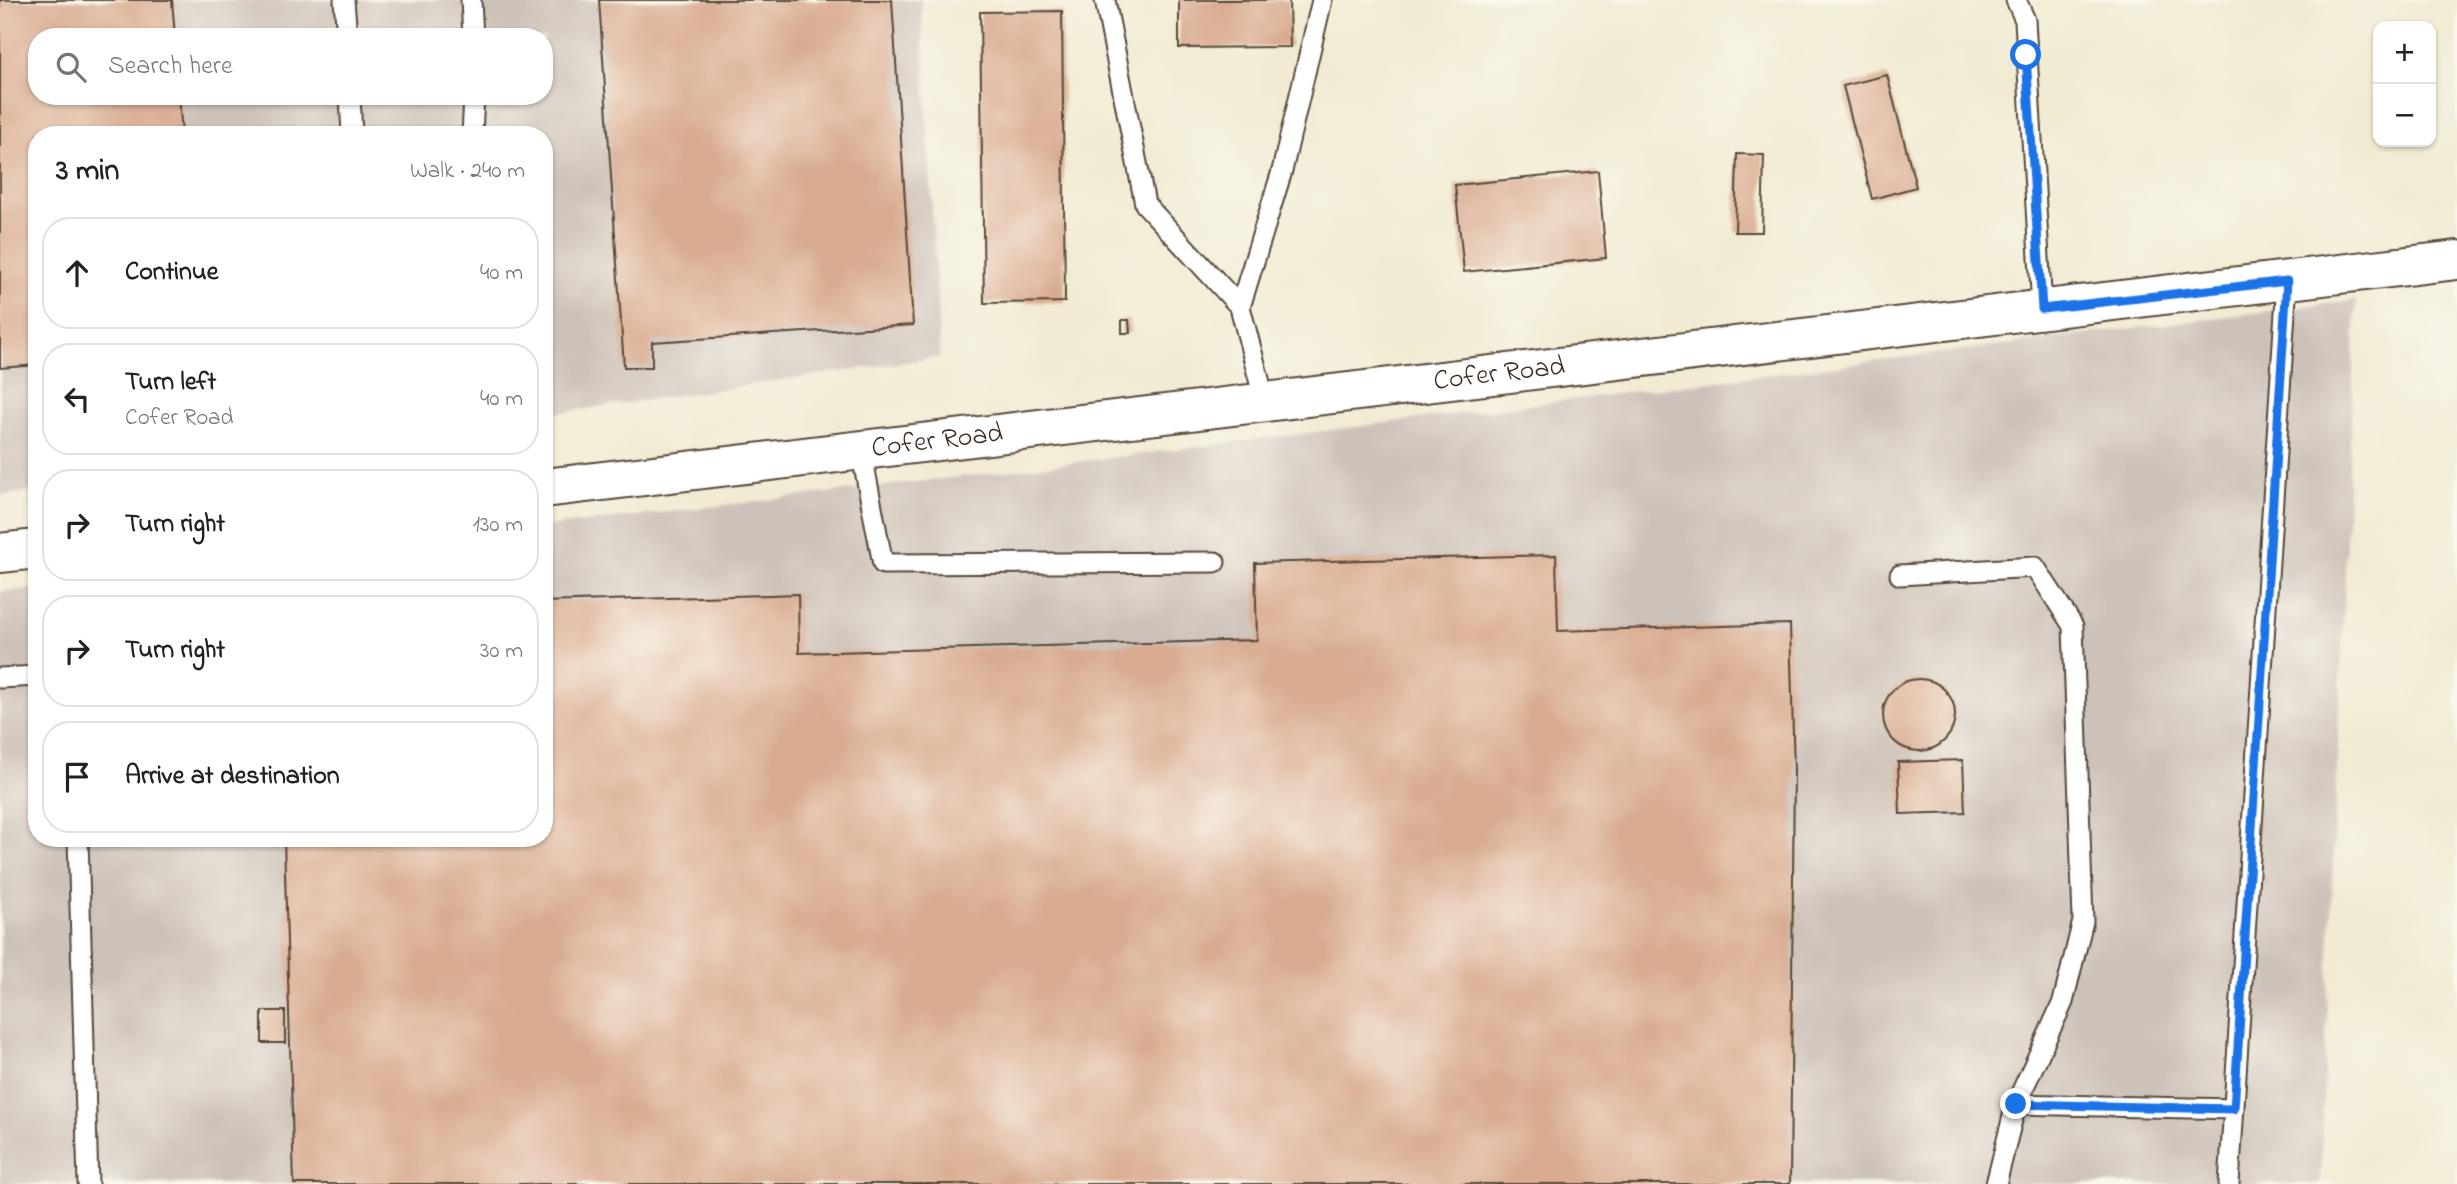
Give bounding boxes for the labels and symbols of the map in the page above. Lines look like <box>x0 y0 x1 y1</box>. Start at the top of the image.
route start <box>2010 39 2041 70</box>
street label: Cofer Road <box>1431 346 1568 402</box>
street label: Cofer Road <box>869 413 1005 469</box>
route end <box>2000 1088 2031 1119</box>

